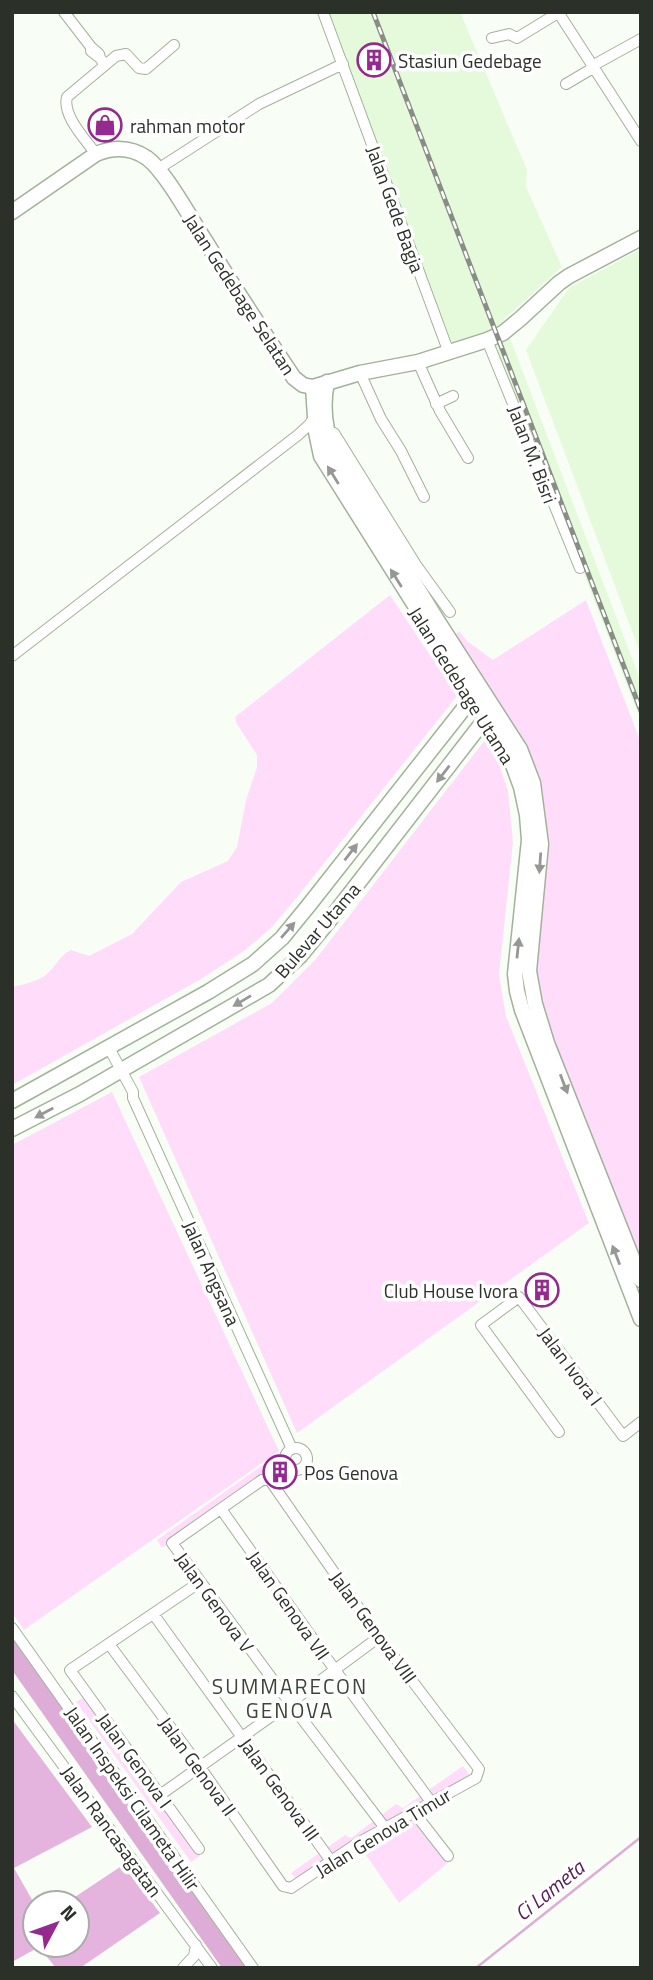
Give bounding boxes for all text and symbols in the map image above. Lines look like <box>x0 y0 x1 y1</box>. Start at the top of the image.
building icon: Stasiun Gedebage <box>355 41 393 79</box>
place label: Stasiun Gedebage <box>398 46 542 75</box>
shop icon: rahman motor <box>86 106 124 144</box>
place label: rahman motor <box>130 111 246 140</box>
street label: Jalan Gede Bagja <box>360 141 433 277</box>
street label: Jalan Gedebage Selatan <box>177 207 303 381</box>
street label: Jalan M. Bisri <box>501 401 565 507</box>
one-way arrow <box>326 466 339 485</box>
one-way arrow <box>390 568 403 587</box>
street label: Jalan Gedebage Utama <box>402 601 523 770</box>
one-way arrow <box>436 764 451 782</box>
one-way arrow <box>344 843 359 861</box>
one-way arrow <box>534 852 545 874</box>
street label: Bulevar Utama <box>267 875 367 984</box>
one-way arrow <box>280 922 295 939</box>
one-way arrow <box>513 937 524 959</box>
one-way arrow <box>233 995 252 1007</box>
one-way arrow <box>558 1074 569 1095</box>
one-way arrow <box>34 1107 54 1118</box>
street label: Jalan Angsana <box>176 1216 248 1331</box>
one-way arrow <box>611 1245 622 1266</box>
building icon: Club House Ivora <box>523 1271 561 1309</box>
place label: Club House Ivora <box>384 1276 518 1305</box>
street label: Jalan Ivora I <box>532 1321 610 1411</box>
building icon: Pos Genova <box>261 1453 299 1491</box>
place label: Pos Genova <box>304 1458 399 1487</box>
street label: Jalan Genova VII <box>240 1544 338 1666</box>
street label: Jalan Genova V <box>168 1546 262 1658</box>
street label: Jalan Genova VIII <box>323 1565 425 1689</box>
district label: SUMMARECON GENOVA <box>212 1670 368 1726</box>
street label: Jalan Inspeksi Cilameta Hilir <box>58 1700 208 1896</box>
street label: Jalan Genova I <box>90 1706 180 1814</box>
street label: Jalan Genova II <box>152 1710 244 1822</box>
street label: Jalan Genova III <box>233 1731 327 1847</box>
street label: Jalan Rancasagatan <box>54 1759 170 1903</box>
street label: Jalan Genova Timur <box>310 1780 457 1884</box>
water label: Ci Lameta <box>507 1851 592 1928</box>
north arrow <box>21 1889 91 1959</box>
text: N <box>54 1898 84 1927</box>

